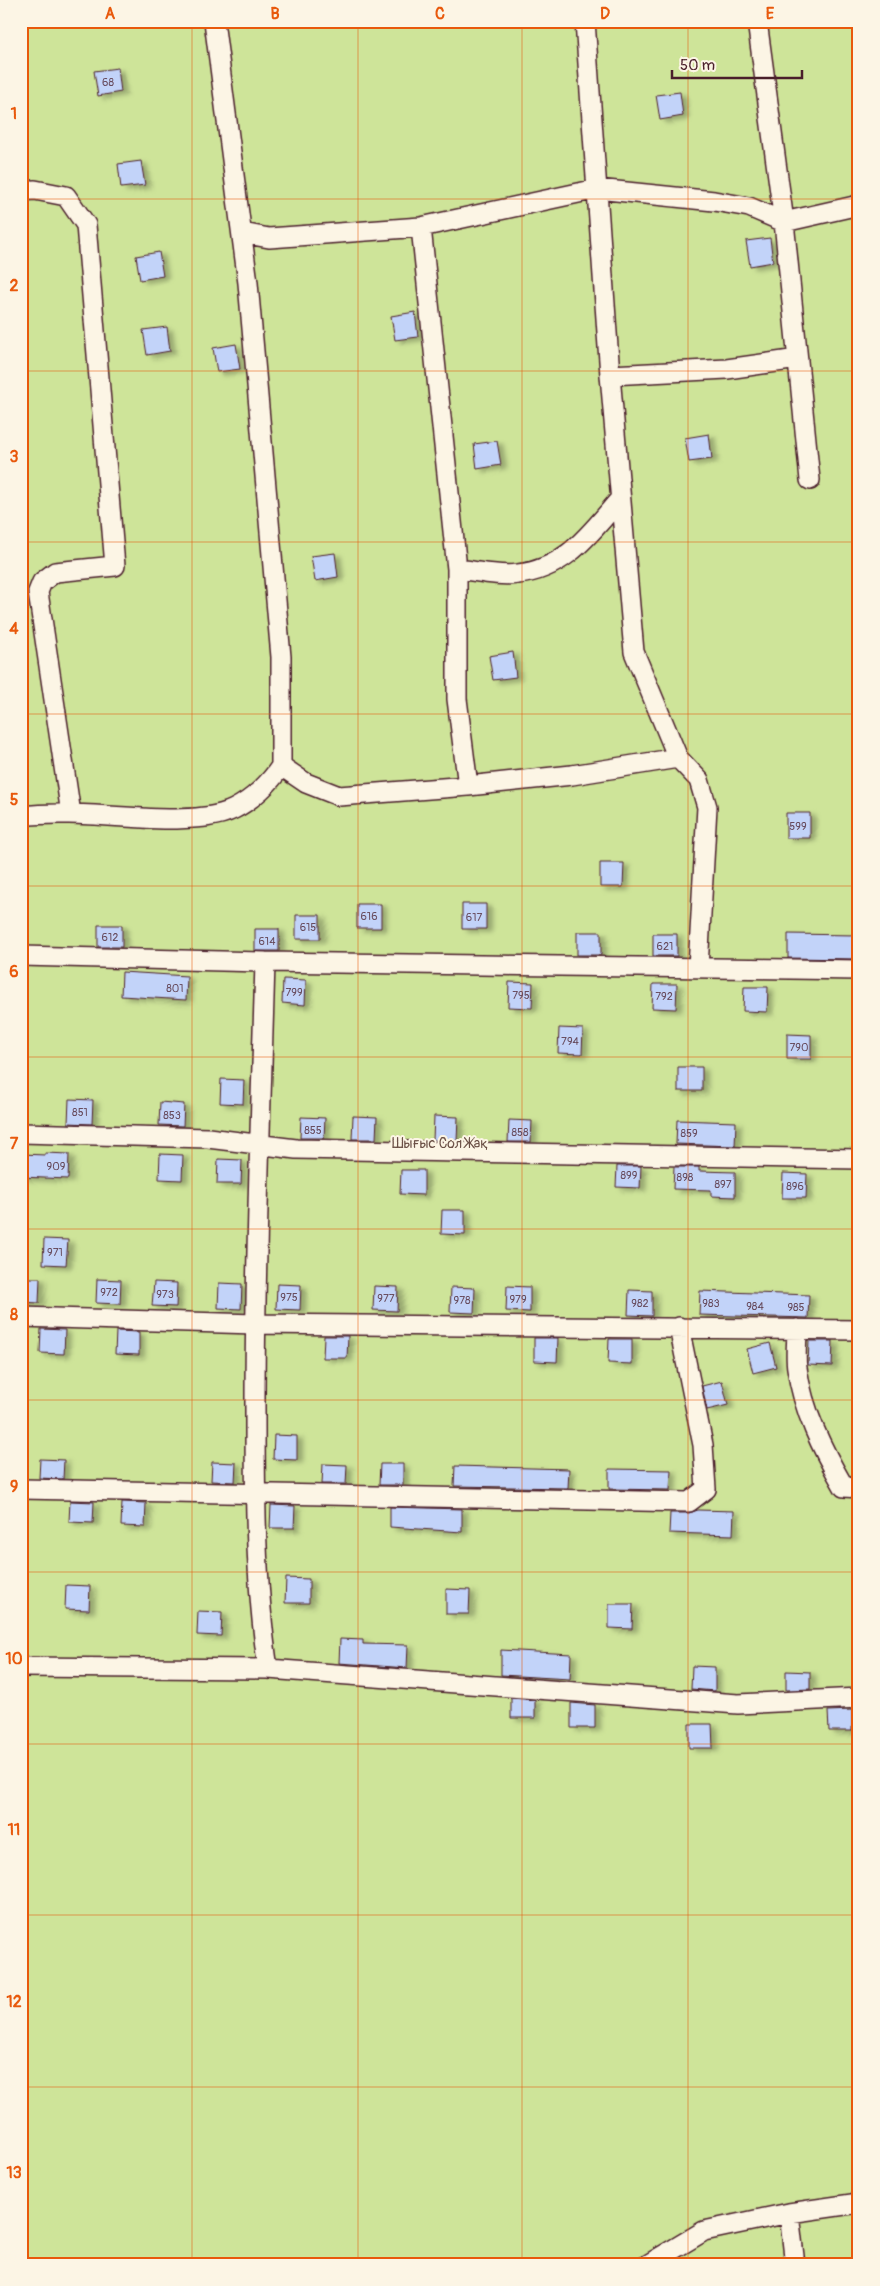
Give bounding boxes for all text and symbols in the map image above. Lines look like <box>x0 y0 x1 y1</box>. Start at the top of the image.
text: A <box>105 4 116 24</box>
text: B <box>270 4 280 24</box>
text: C <box>435 4 445 24</box>
text: D <box>600 4 610 24</box>
text: E <box>766 4 775 24</box>
scale bar <box>672 48 802 80</box>
text: 50 m <box>680 56 715 75</box>
house number: 68 <box>102 76 114 89</box>
text: 1 <box>11 104 17 124</box>
text: 2 <box>10 276 19 296</box>
text: 3 <box>10 447 19 467</box>
text: 4 <box>9 619 19 639</box>
text: 5 <box>10 790 19 810</box>
house number: 599 <box>789 820 807 833</box>
house number: 616 <box>360 910 378 923</box>
house number: 617 <box>466 911 482 924</box>
house number: 615 <box>300 921 316 934</box>
house number: 612 <box>102 931 118 944</box>
house number: 614 <box>258 935 276 948</box>
house number: 621 <box>657 940 673 953</box>
text: 6 <box>9 962 19 982</box>
house number: 801 <box>166 982 184 995</box>
house number: 799 <box>285 986 303 999</box>
house number: 795 <box>512 989 530 1002</box>
house number: 792 <box>655 990 673 1003</box>
house number: 794 <box>561 1035 580 1048</box>
house number: 790 <box>790 1041 809 1054</box>
house number: 851 <box>72 1106 88 1119</box>
house number: 853 <box>163 1109 181 1122</box>
house number: 855 <box>304 1124 322 1137</box>
house number: 858 <box>511 1126 529 1139</box>
house number: 859 <box>680 1127 698 1140</box>
text: 7 <box>10 1134 19 1154</box>
park label: Шығыс Сол Жақ <box>392 1135 488 1152</box>
house number: 909 <box>47 1160 66 1173</box>
house number: 899 <box>621 1169 638 1182</box>
house number: 898 <box>677 1171 694 1184</box>
house number: 897 <box>714 1178 732 1191</box>
house number: 896 <box>786 1180 804 1193</box>
house number: 971 <box>47 1246 63 1259</box>
house number: 972 <box>100 1286 118 1299</box>
house number: 973 <box>156 1288 174 1301</box>
house number: 975 <box>280 1291 298 1304</box>
house number: 977 <box>377 1292 395 1305</box>
house number: 979 <box>509 1293 527 1306</box>
house number: 978 <box>453 1294 471 1307</box>
house number: 982 <box>631 1297 649 1310</box>
house number: 983 <box>702 1297 720 1310</box>
house number: 984 <box>746 1300 764 1313</box>
house number: 985 <box>787 1301 805 1314</box>
text: 8 <box>10 1305 18 1325</box>
text: 9 <box>10 1477 18 1497</box>
text: 10 <box>5 1649 23 1669</box>
text: 11 <box>8 1820 20 1840</box>
text: 12 <box>6 1992 22 2012</box>
text: 13 <box>6 2163 22 2183</box>

